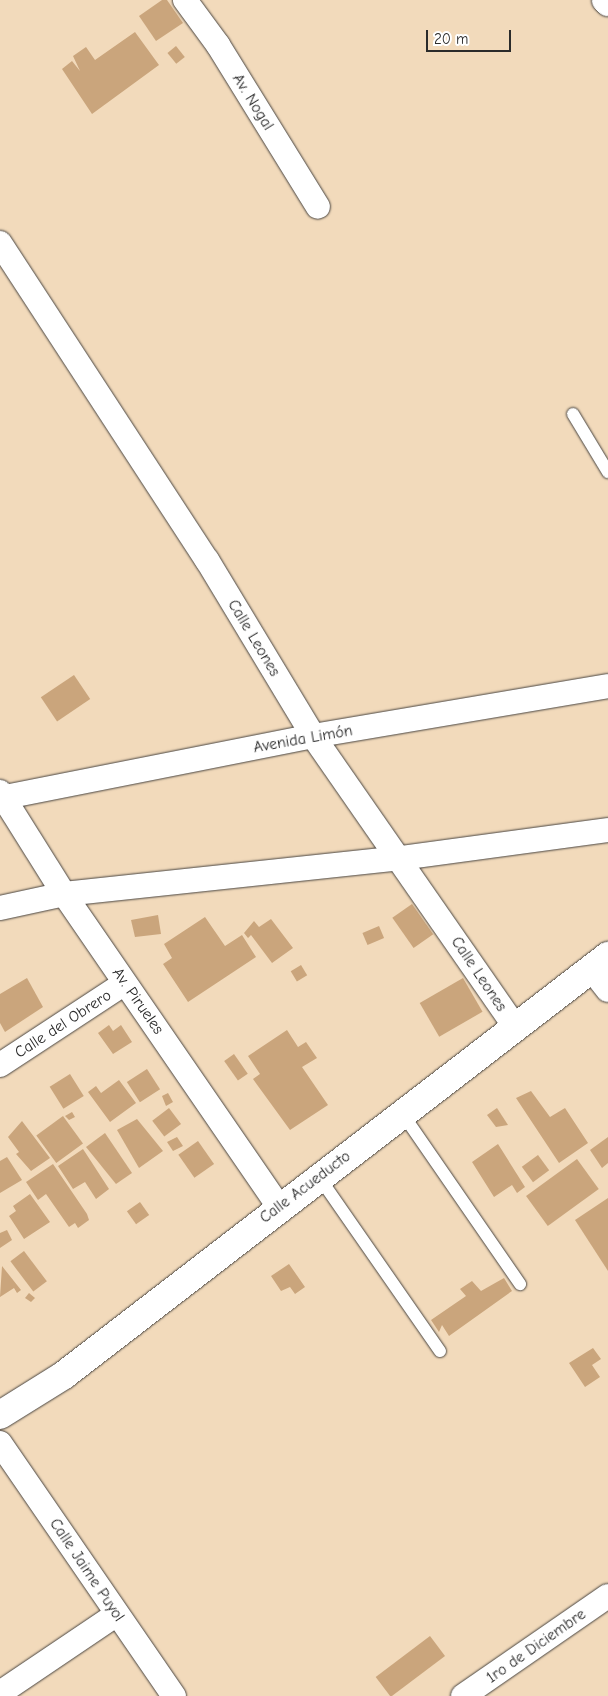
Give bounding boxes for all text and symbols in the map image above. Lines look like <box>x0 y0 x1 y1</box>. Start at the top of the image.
scale bar <box>428 20 513 52</box>
text: 20 m <box>434 30 468 48</box>
street label: Av. Nogal <box>228 70 278 134</box>
street label: Calle Leones <box>224 596 284 680</box>
street label: Avenida Limón <box>252 721 354 757</box>
street label: Calle Leones <box>447 933 511 1015</box>
street label: Av. Pirueles <box>108 964 168 1038</box>
street label: Calle del Obrero <box>11 986 115 1062</box>
street label: Calle Acueducto <box>256 1147 354 1227</box>
street label: Calle Jaime Puyol <box>45 1515 129 1625</box>
street label: 1ro de Diciembre <box>483 1605 589 1687</box>

